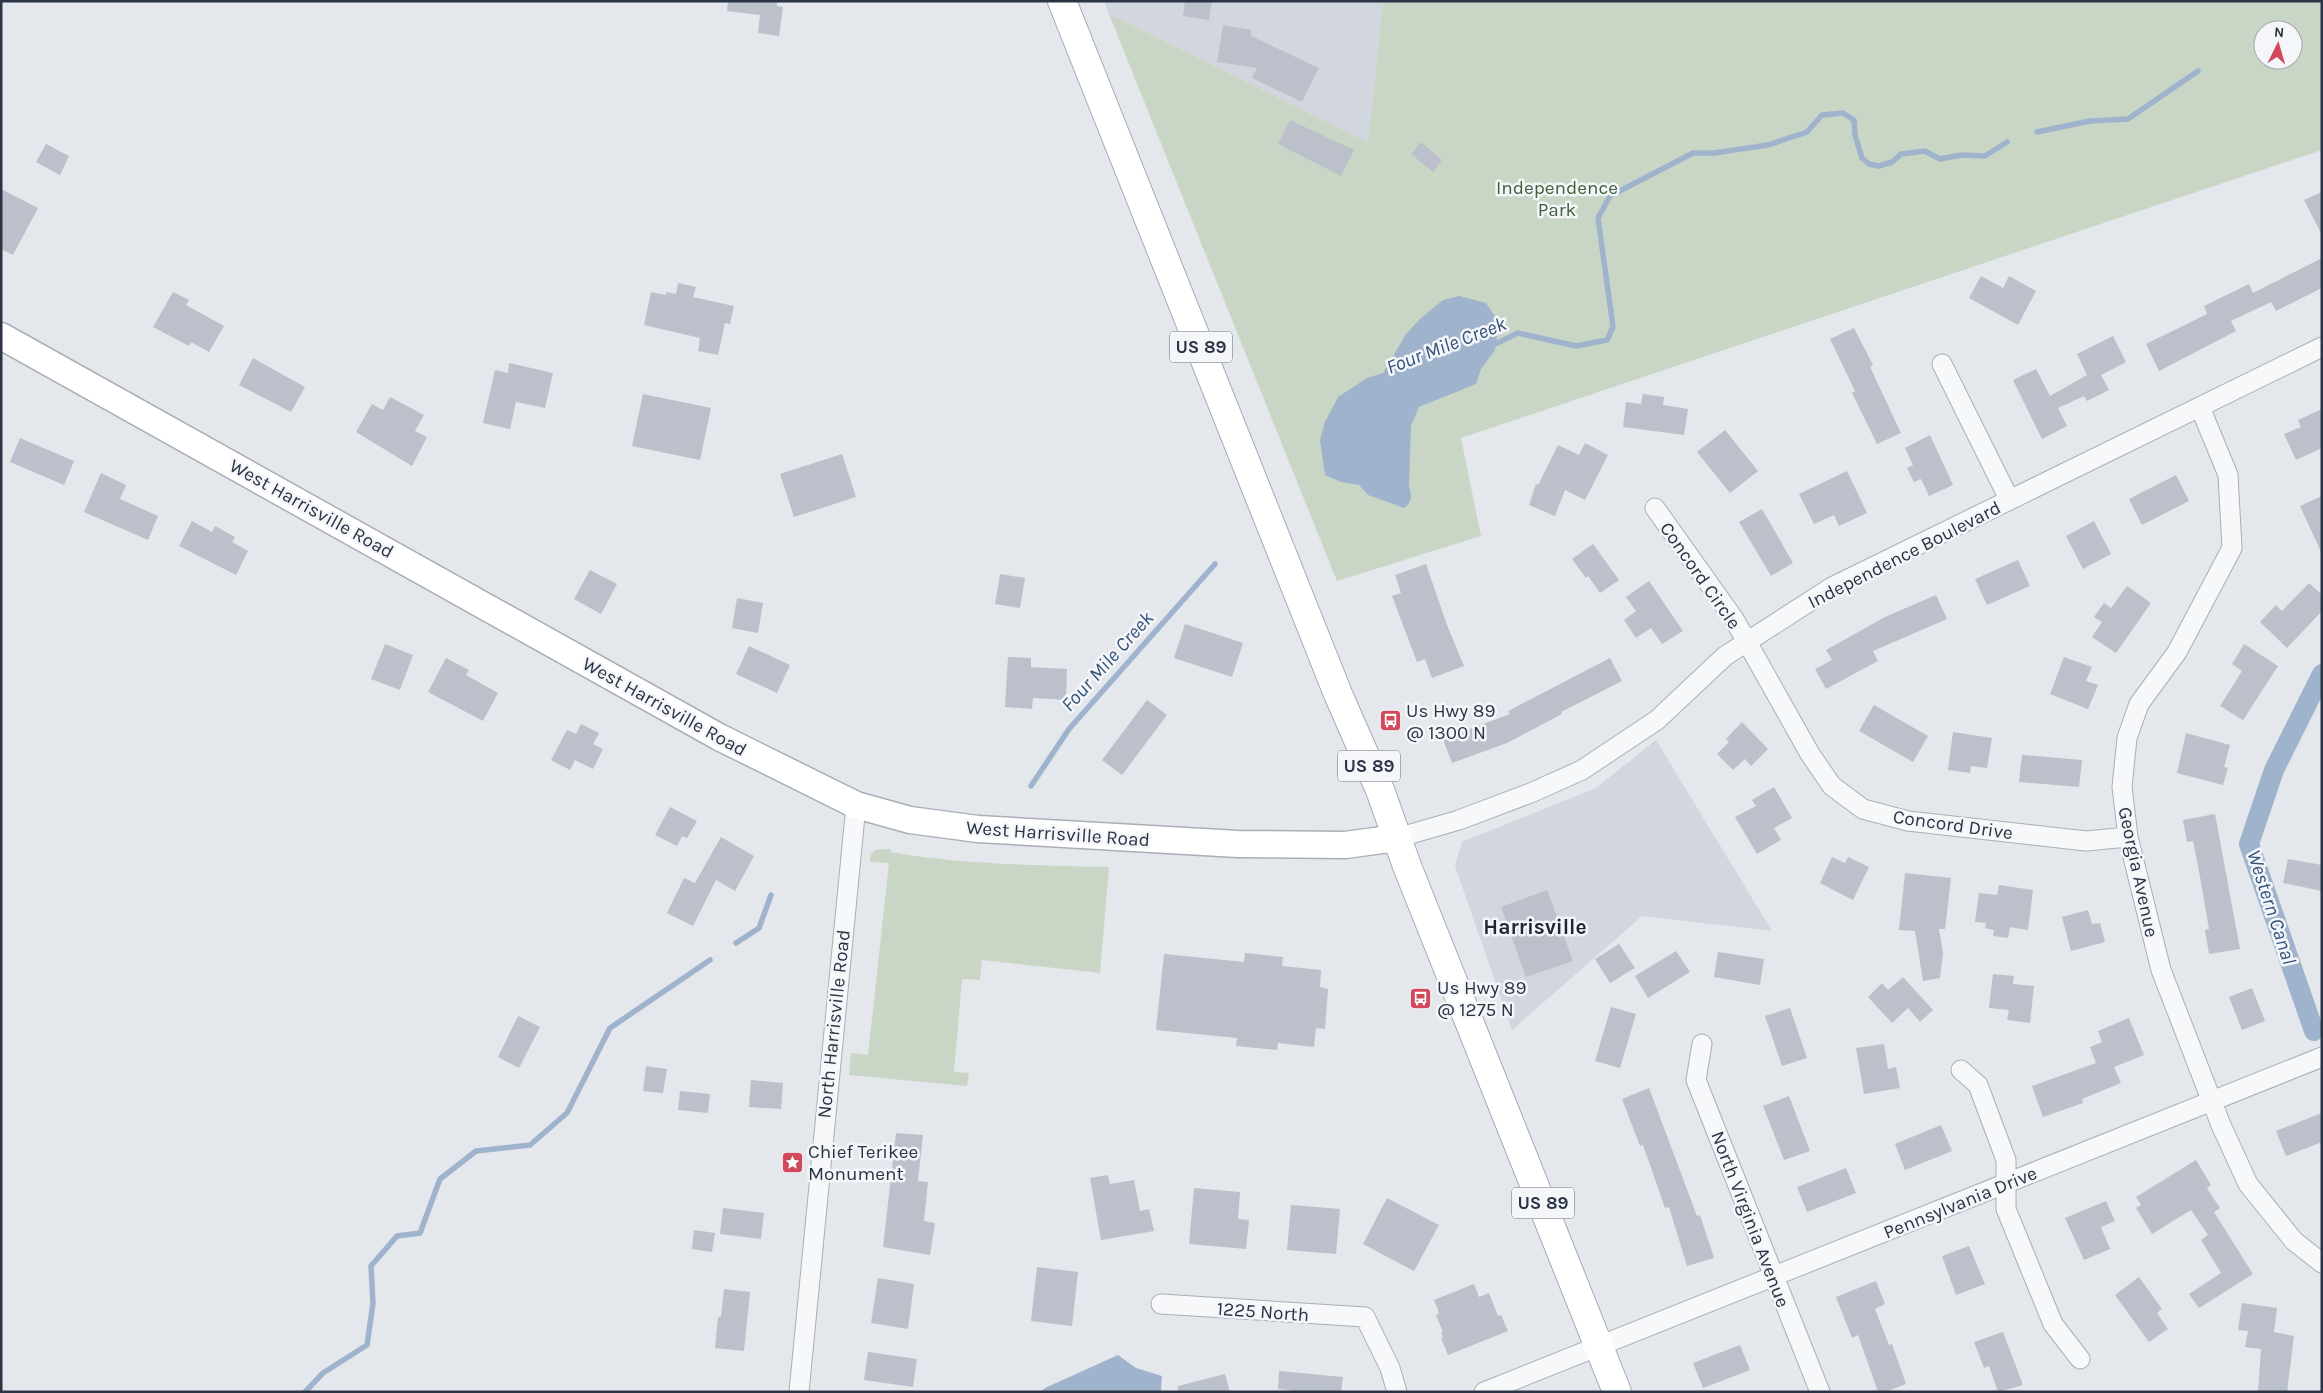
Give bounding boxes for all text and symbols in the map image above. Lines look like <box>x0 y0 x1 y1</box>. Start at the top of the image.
north arrow <box>2253 20 2303 70</box>
text: N <box>2273 24 2285 41</box>
park label: Independence Park <box>1496 177 1618 221</box>
water label: Four Mile Creek <box>1383 312 1510 379</box>
road number: US 89 <box>1170 332 1232 362</box>
street label: West Harrisville Road <box>226 455 397 563</box>
street label: Independence Boulevard <box>1804 497 2005 613</box>
street label: Concord Circle <box>1655 518 1745 633</box>
water label: Four Mile Creek <box>1056 606 1159 716</box>
street label: West Harrisville Road <box>579 653 750 761</box>
place label: Us Hwy 89 @ 1300 N <box>1406 700 1495 744</box>
bus stop icon: Us Hwy 89 @ 1300 N <box>1378 709 1402 733</box>
road number: US 89 <box>1338 750 1400 781</box>
street label: Georgia Avenue <box>2113 805 2163 939</box>
street label: Concord Drive <box>1892 806 2014 844</box>
street label: West Harrisville Road <box>965 817 1151 851</box>
water label: Western Canal <box>2242 847 2301 967</box>
district label: Harrisville <box>1483 915 1587 939</box>
street label: North Harrisville Road <box>813 929 855 1120</box>
place label: Us Hwy 89 @ 1275 N <box>1437 977 1526 1021</box>
bus stop icon: Us Hwy 89 @ 1275 N <box>1409 986 1433 1010</box>
street label: North Virginia Avenue <box>1706 1128 1794 1311</box>
place label: Chief Terikee Monument <box>808 1141 918 1185</box>
place icon: Chief Terikee Monument <box>780 1150 804 1174</box>
street label: Pennsylvania Drive <box>1880 1162 2040 1244</box>
road number: US 89 <box>1512 1188 1574 1218</box>
street label: 1225 North <box>1216 1298 1310 1326</box>

